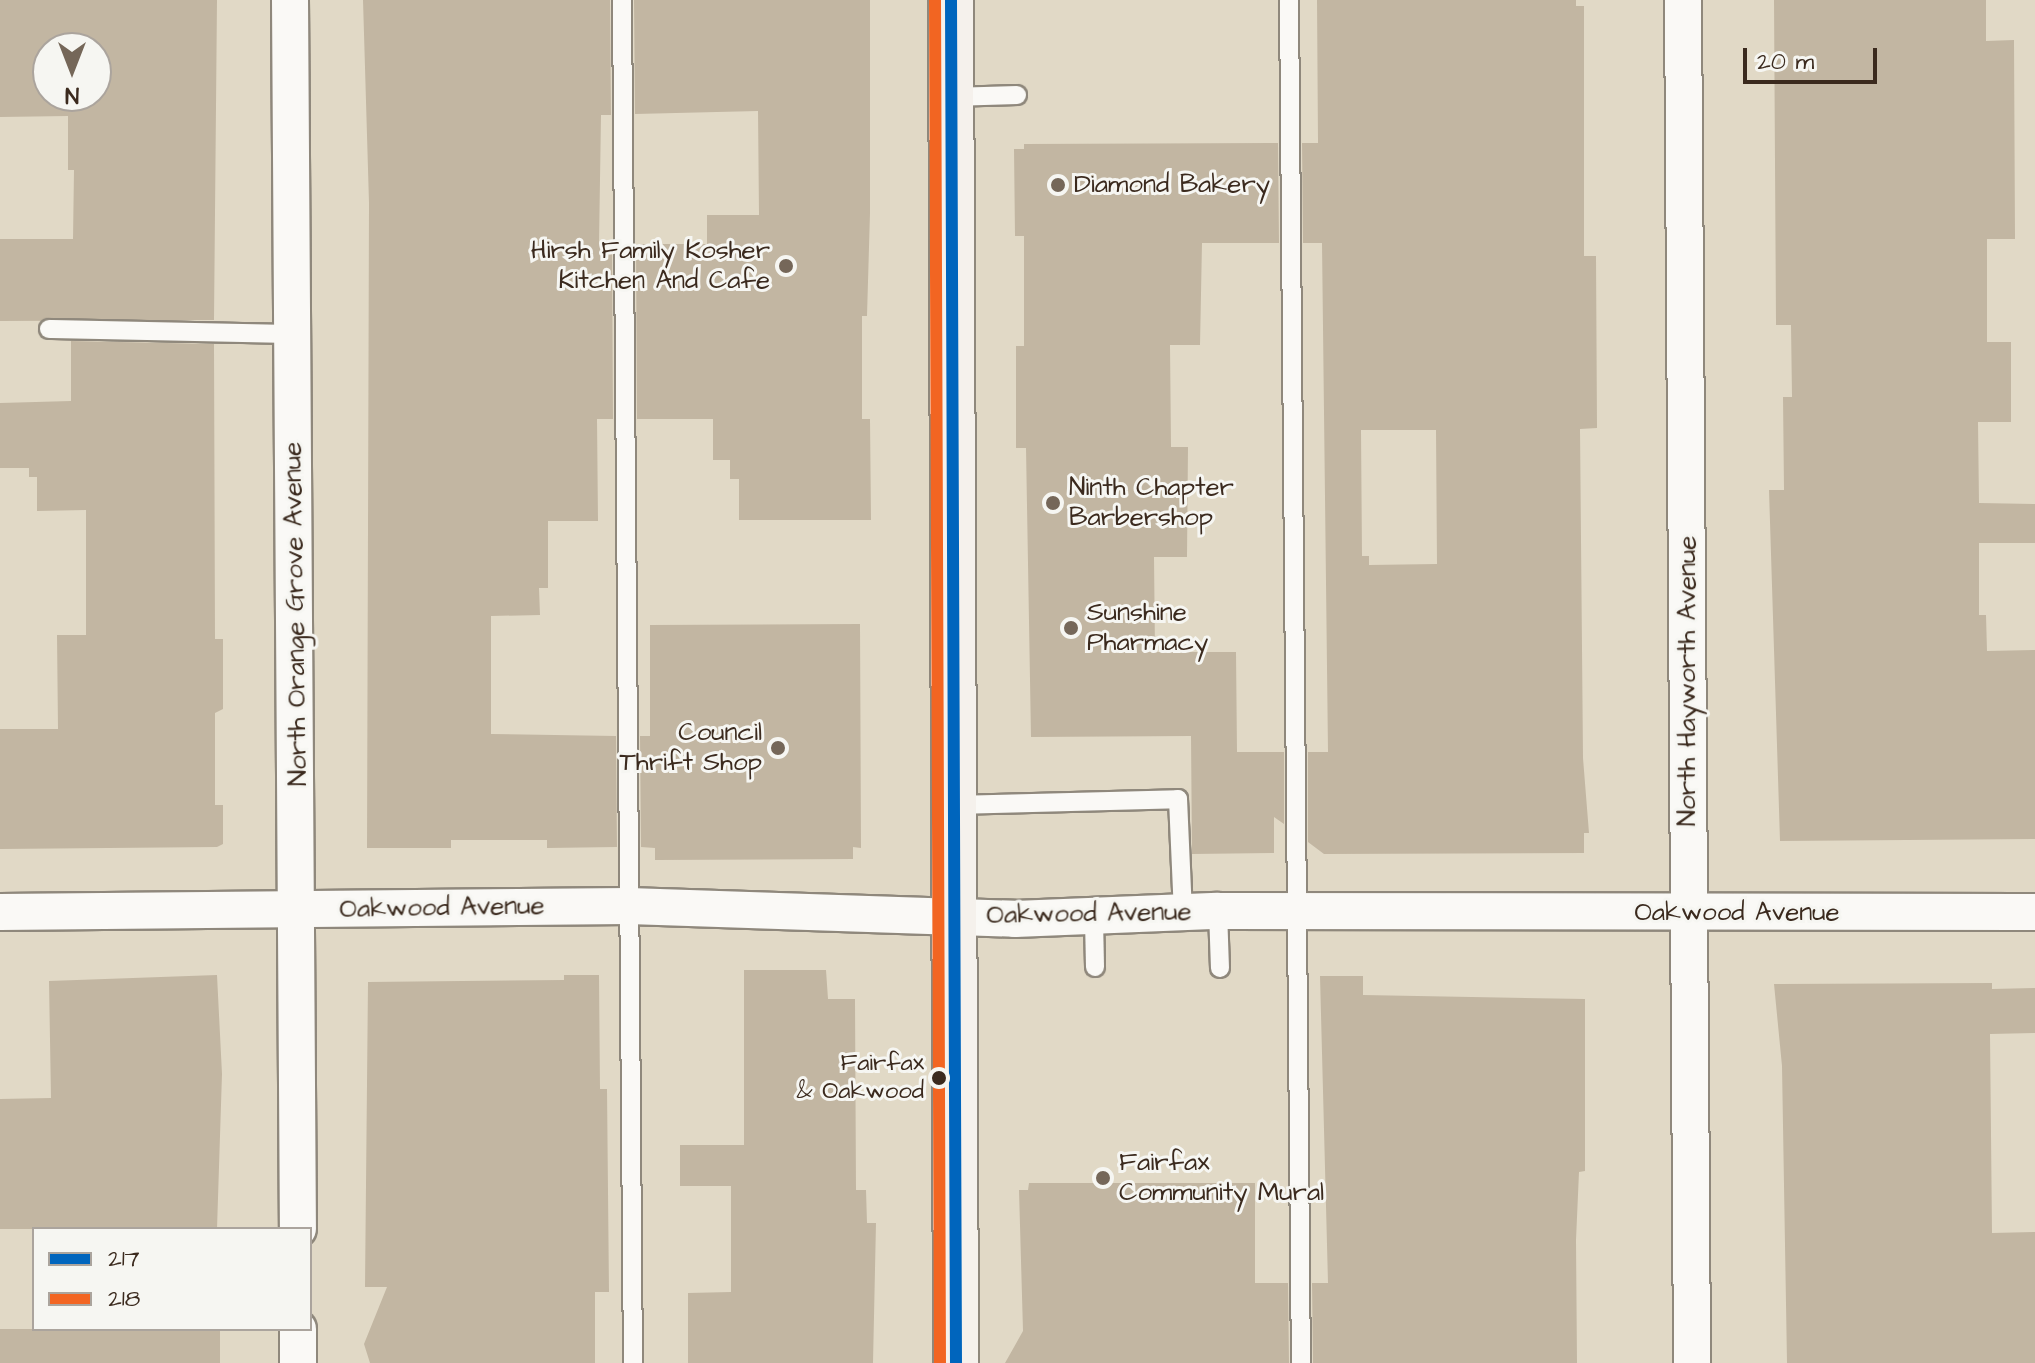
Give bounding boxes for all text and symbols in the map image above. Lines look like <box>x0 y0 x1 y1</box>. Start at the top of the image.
north arrow <box>32 32 112 112</box>
scale bar <box>1747 32 1881 82</box>
text: 20 m <box>1757 45 1814 79</box>
text: N <box>65 79 79 110</box>
place label: Diamond Bakery <box>1074 169 1270 201</box>
marker: Diamond Bakery <box>1049 176 1067 194</box>
place label: Hirsh Family Kosher Kitchen And Cafe <box>531 235 770 296</box>
marker: Hirsh Family Kosher Kitchen And Cafe <box>777 257 795 275</box>
street label: North Orange Grove Avenue <box>277 442 315 786</box>
place label: Ninth Chapter Barbershop <box>1069 472 1234 534</box>
marker: Ninth Chapter Barbershop <box>1044 494 1062 512</box>
street label: North Hayworth Avenue <box>1672 536 1704 826</box>
place label: Sunshine Pharmacy <box>1087 597 1208 658</box>
marker: Sunshine Pharmacy <box>1062 619 1080 637</box>
place label: Council Thrift Shop <box>620 717 762 778</box>
marker: Council Thrift Shop <box>769 739 787 757</box>
street label: Oakwood Avenue <box>339 891 545 925</box>
street label: Oakwood Avenue <box>986 897 1192 931</box>
street label: Oakwood Avenue <box>1634 897 1840 929</box>
place label: Fairfax & Oakwood <box>797 1050 924 1106</box>
marker: Fairfax & Oakwood <box>931 1070 947 1086</box>
place label: Fairfax Community Mural <box>1119 1147 1324 1208</box>
marker: Fairfax Community Mural <box>1094 1169 1112 1187</box>
legend <box>32 1227 312 1331</box>
text: 217 <box>108 1242 140 1276</box>
text: 218 <box>108 1282 140 1316</box>

